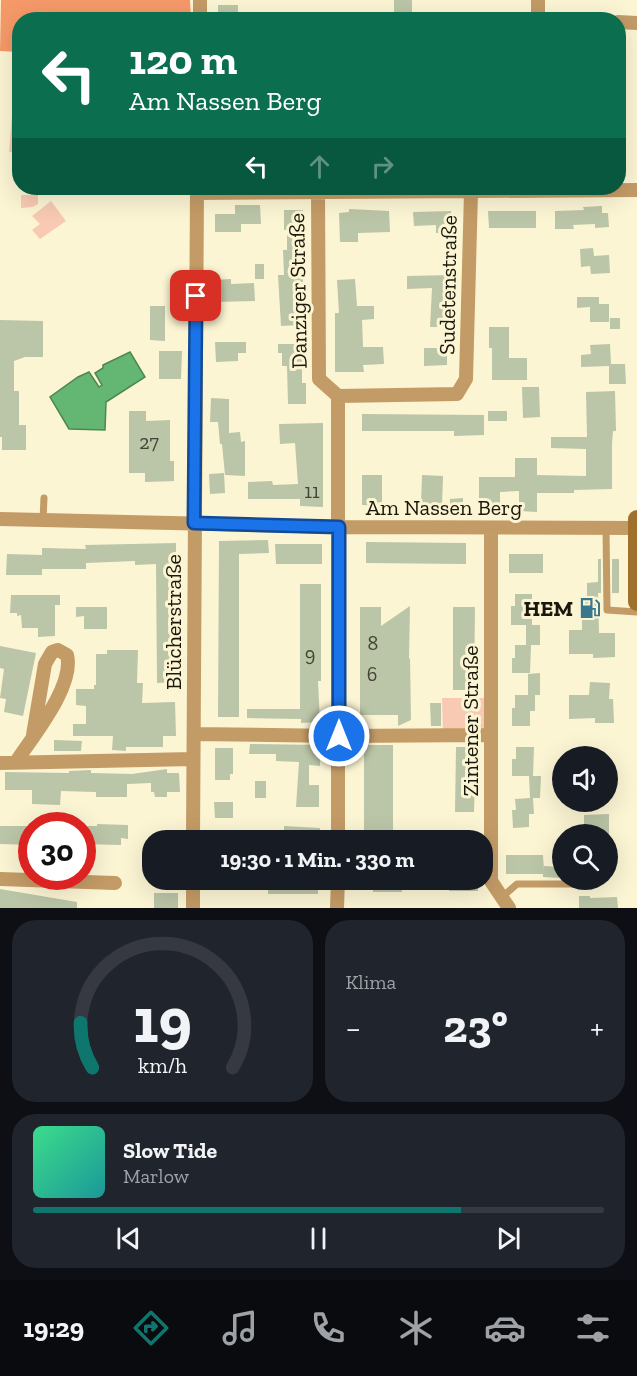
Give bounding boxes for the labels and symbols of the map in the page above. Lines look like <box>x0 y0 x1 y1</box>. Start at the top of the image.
street label: Danziger Straße <box>283 213 313 369</box>
street label: Sudetenstraße <box>433 215 463 355</box>
pin <box>170 270 221 321</box>
house number: 27 <box>139 430 159 454</box>
house number: 11 <box>304 479 320 503</box>
street label: Am Nassen Berg <box>366 494 522 521</box>
street label: Blücherstraße <box>160 554 187 690</box>
place label: HEM <box>523 595 573 622</box>
fuel station icon: HEM <box>578 596 602 620</box>
house number: 8 <box>368 631 378 655</box>
house number: 9 <box>305 642 315 666</box>
street label: Zintener Straße <box>457 645 484 797</box>
house number: 6 <box>367 662 377 686</box>
position arrow <box>307 704 371 768</box>
speed limit sign: 30 <box>18 812 96 890</box>

